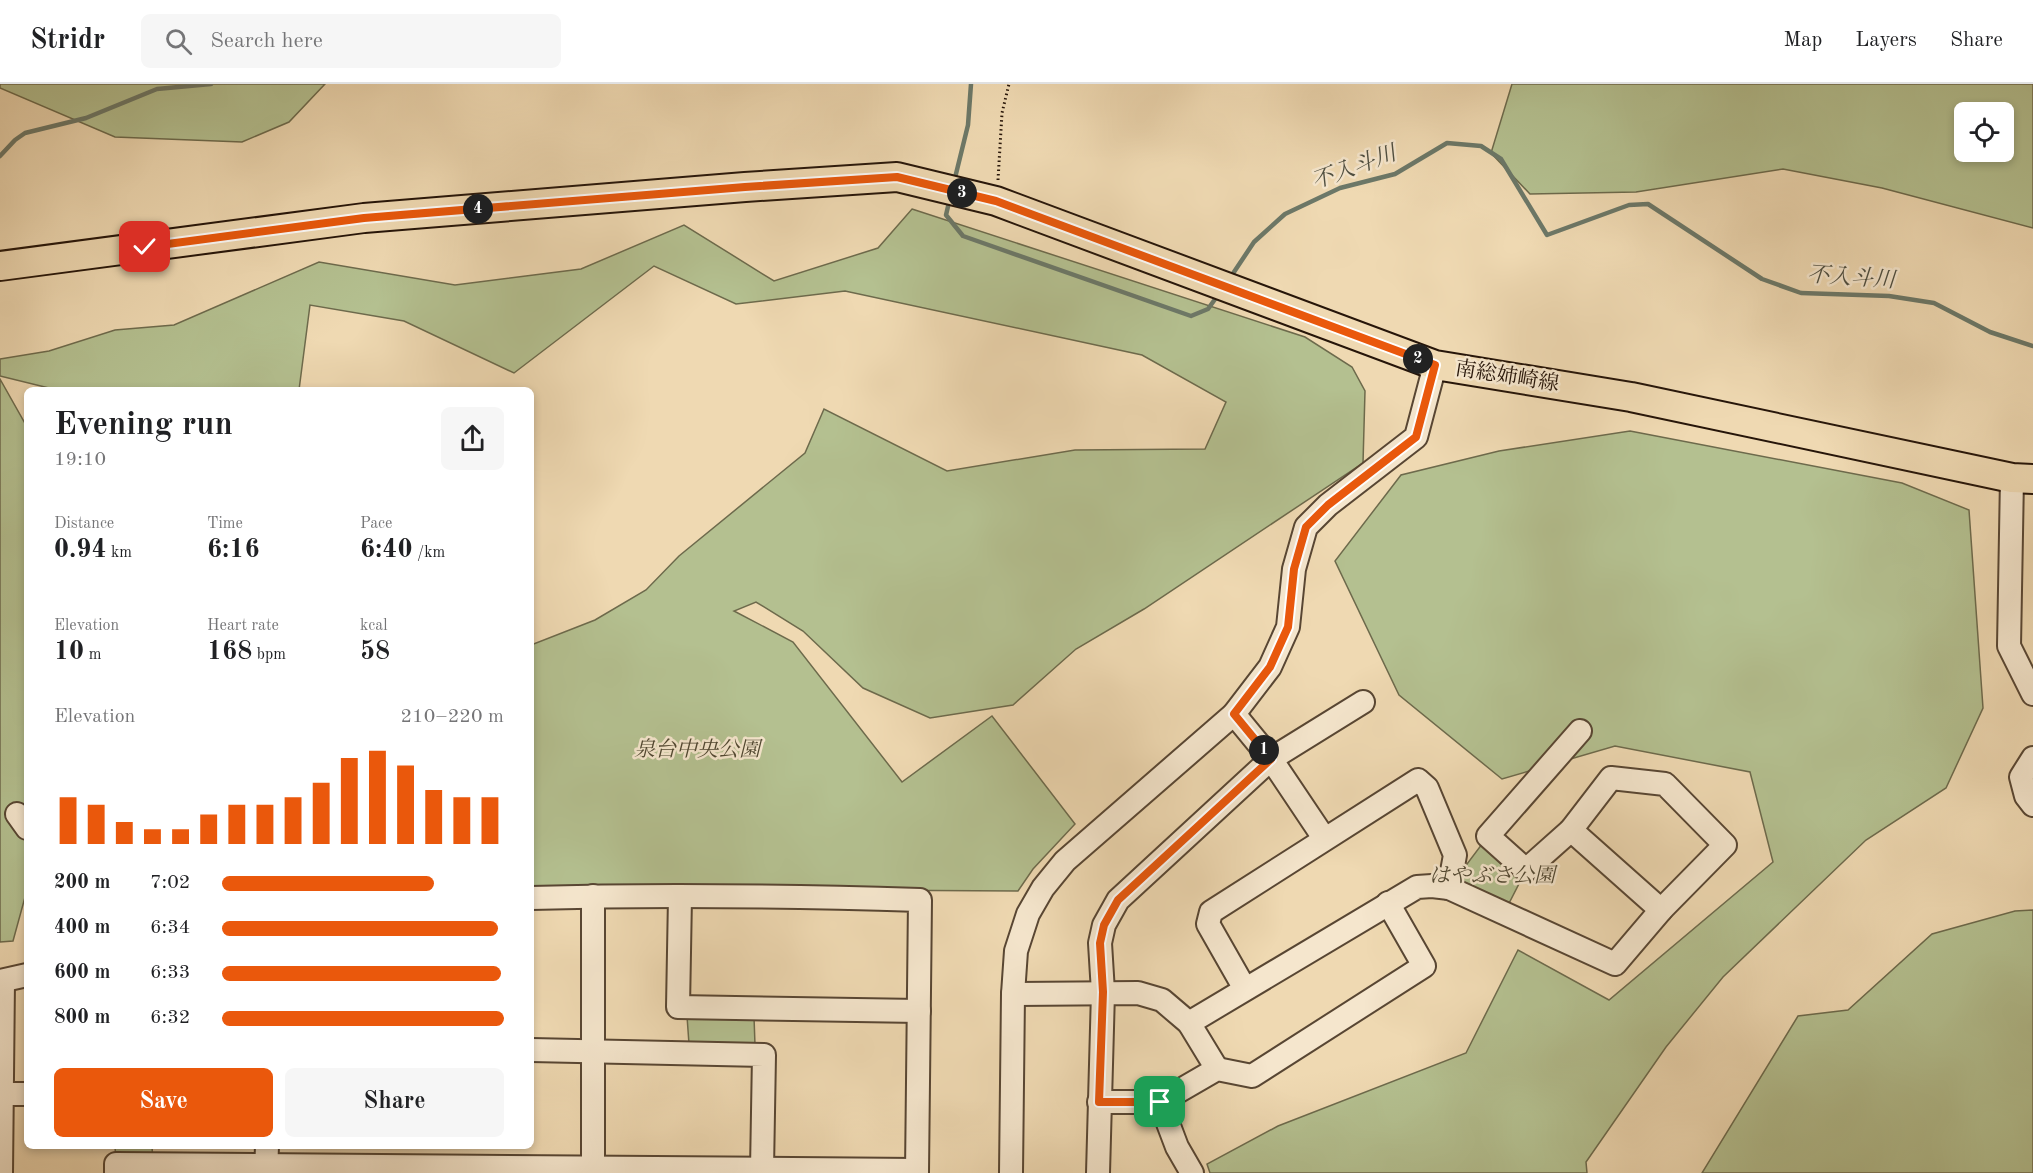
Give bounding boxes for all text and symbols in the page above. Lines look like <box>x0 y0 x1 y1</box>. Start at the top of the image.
search box <box>141 14 561 68</box>
icon: search <box>162 25 195 58</box>
text: Stridr <box>30 27 105 55</box>
text: Search here <box>210 30 323 52</box>
text: Map <box>1783 30 1822 51</box>
text: Layers <box>1855 30 1917 51</box>
text: Share <box>1950 30 2003 51</box>
map controls <box>1954 102 2014 162</box>
button: locate <box>1954 102 2014 162</box>
water label: 不入斗川 <box>1308 140 1401 193</box>
pin: 3 <box>947 178 977 208</box>
text: 3 <box>957 185 967 201</box>
pin: 4 <box>463 194 493 224</box>
text: 4 <box>473 201 483 217</box>
pin <box>119 221 170 272</box>
icon: check <box>128 230 161 263</box>
water label: 不入斗川 <box>1806 262 1898 292</box>
pin: 2 <box>1403 344 1433 374</box>
text: 2 <box>1413 351 1423 367</box>
street label: 南総姉崎線 <box>1454 356 1561 396</box>
button: share <box>441 407 504 470</box>
text: Evening run <box>54 409 233 442</box>
text: 19:10 <box>54 450 106 470</box>
text: Distance <box>54 516 114 532</box>
text: Time <box>207 516 243 532</box>
text: Pace <box>360 516 392 532</box>
text: 0.94 <box>54 537 107 563</box>
text: 6:16 <box>207 537 260 563</box>
text: 6:40 <box>360 537 413 563</box>
text: km <box>107 545 132 561</box>
text: /km <box>413 545 445 561</box>
text: Elevation <box>54 618 119 634</box>
text: Heart rate <box>207 618 279 634</box>
text: kcal <box>360 618 388 634</box>
text: 10 <box>54 639 84 665</box>
text: 168 <box>207 639 252 665</box>
text: 58 <box>360 639 390 665</box>
text: m <box>84 647 101 663</box>
text: bpm <box>252 647 286 663</box>
text: Elevation <box>54 707 135 727</box>
text: 210–220 m <box>401 707 504 727</box>
pin: 1 <box>1249 735 1279 765</box>
park label: 泉台中央公園 <box>634 738 763 761</box>
text: 1 <box>1259 742 1269 758</box>
park label: はやぶさ公園 <box>1429 864 1558 887</box>
text: 200 m <box>54 873 110 893</box>
text: 7:02 <box>150 873 190 893</box>
text: 400 m <box>54 918 110 938</box>
text: 6:34 <box>150 918 190 938</box>
text: 600 m <box>54 963 110 983</box>
text: 6:33 <box>150 963 190 983</box>
text: 800 m <box>54 1008 110 1028</box>
text: 6:32 <box>150 1008 190 1028</box>
button: Save <box>54 1068 273 1137</box>
button: Share <box>285 1068 504 1137</box>
pin <box>1134 1076 1185 1127</box>
icon: arrive <box>1143 1085 1176 1118</box>

